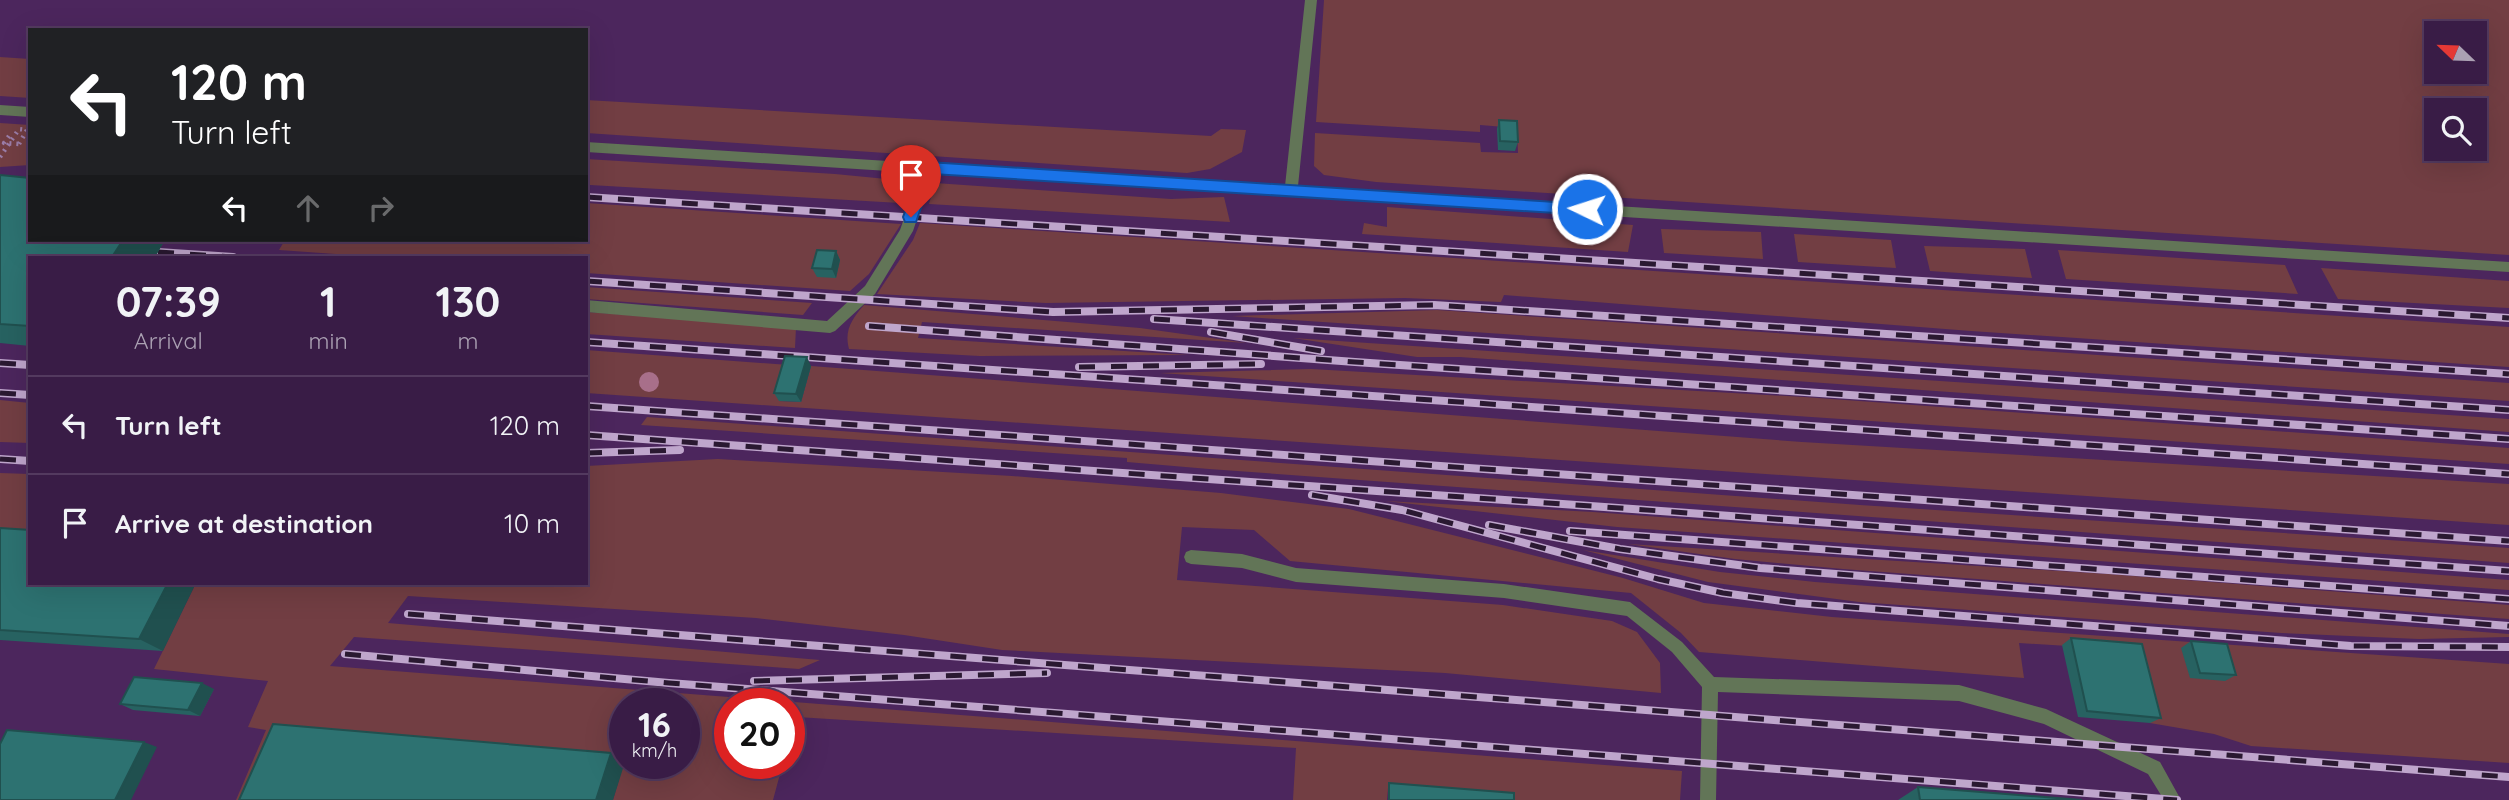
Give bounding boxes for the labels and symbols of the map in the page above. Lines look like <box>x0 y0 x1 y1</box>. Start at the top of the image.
north arrow <box>2424 21 2487 84</box>
pin <box>881 145 941 217</box>
position arrow <box>1550 172 1624 246</box>
speed limit sign: 20 <box>714 688 805 779</box>

